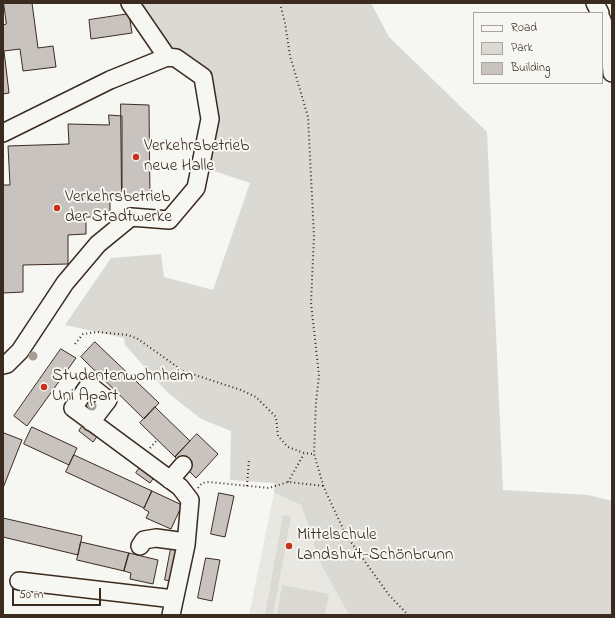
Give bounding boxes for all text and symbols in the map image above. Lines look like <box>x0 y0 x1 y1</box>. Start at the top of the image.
legend <box>473 12 603 84</box>
text: Road <box>511 19 537 37</box>
text: Park <box>511 39 533 57</box>
text: Building <box>511 59 550 77</box>
place label: Verkehrsbetrieb neue Halle <box>144 137 249 177</box>
marker: Verkehrsbetrieb neue Halle <box>131 152 141 162</box>
place label: Verkehrsbetrieb der Stadtwerke <box>65 188 172 228</box>
marker: Verkehrsbetrieb der Stadtwerke <box>52 203 62 213</box>
place label: Studentenwohnheim Uni Apart <box>52 367 193 407</box>
marker: Studentenwohnheim Uni Apart <box>39 382 49 392</box>
place label: Mittelschule Landshut-Schönbrunn <box>297 526 453 566</box>
marker: Mittelschule Landshut-Schönbrunn <box>284 541 294 551</box>
scale bar <box>14 580 103 606</box>
text: 50 m <box>19 586 43 604</box>

